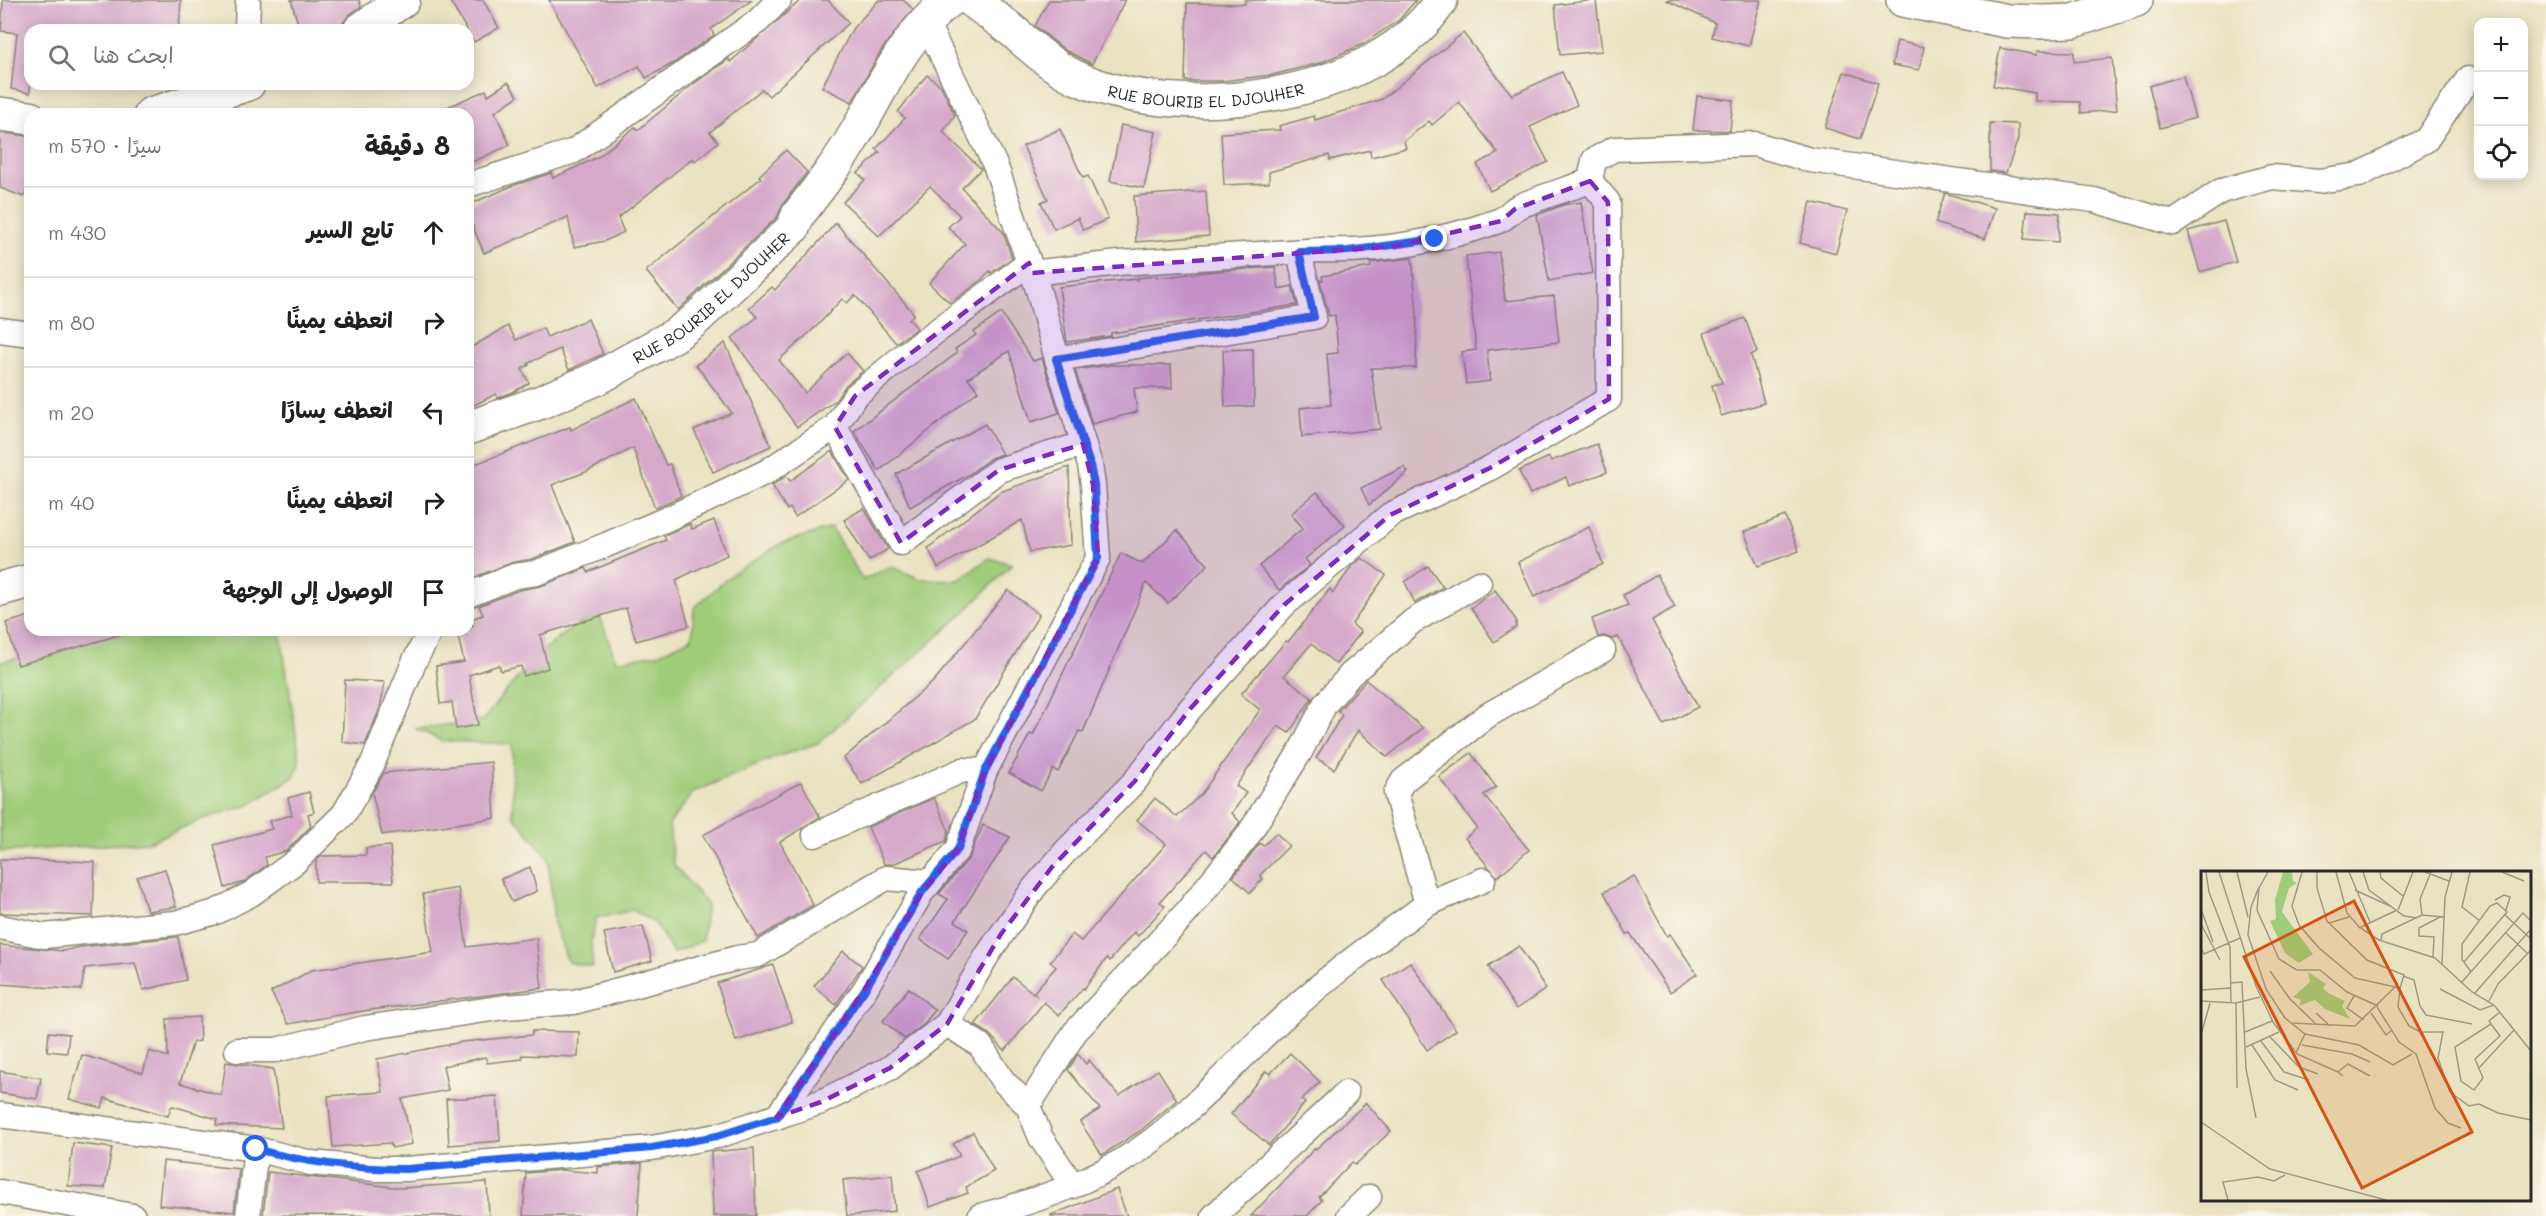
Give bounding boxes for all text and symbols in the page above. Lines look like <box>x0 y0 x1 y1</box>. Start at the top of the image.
map controls <box>2474 18 2528 180</box>
button: + <box>2474 18 2528 72</box>
search box <box>24 24 474 90</box>
text: ابحث هنا <box>93 40 174 69</box>
icon: search <box>45 41 78 74</box>
button: − <box>2474 72 2528 126</box>
street label: RUE BOURIB EL DJOUHER <box>1106 77 1307 111</box>
button: locate <box>2474 126 2528 180</box>
text: 8 دقيقة <box>365 128 450 162</box>
text: سيرًا · 570 m <box>48 132 162 158</box>
text: تابع السير <box>307 215 393 244</box>
icon: ahead <box>417 216 450 249</box>
text: 430 m <box>48 219 106 245</box>
route end <box>1421 225 1447 251</box>
street label: RUE BOURIB EL DJOUHER <box>629 227 794 367</box>
text: انعطف يمينًا <box>287 305 393 334</box>
icon: right <box>417 306 450 339</box>
text: 80 m <box>48 309 95 335</box>
text: انعطف يسارًا <box>281 395 393 424</box>
icon: left <box>417 396 450 429</box>
text: 20 m <box>48 399 94 425</box>
text: انعطف يمينًا <box>287 485 393 514</box>
icon: right <box>417 486 450 519</box>
text: 40 m <box>48 489 94 515</box>
text: الوصول إلى الوجهة <box>222 575 393 604</box>
icon: arrive <box>417 576 450 609</box>
inset map <box>2201 871 2531 1201</box>
route start <box>242 1135 268 1161</box>

